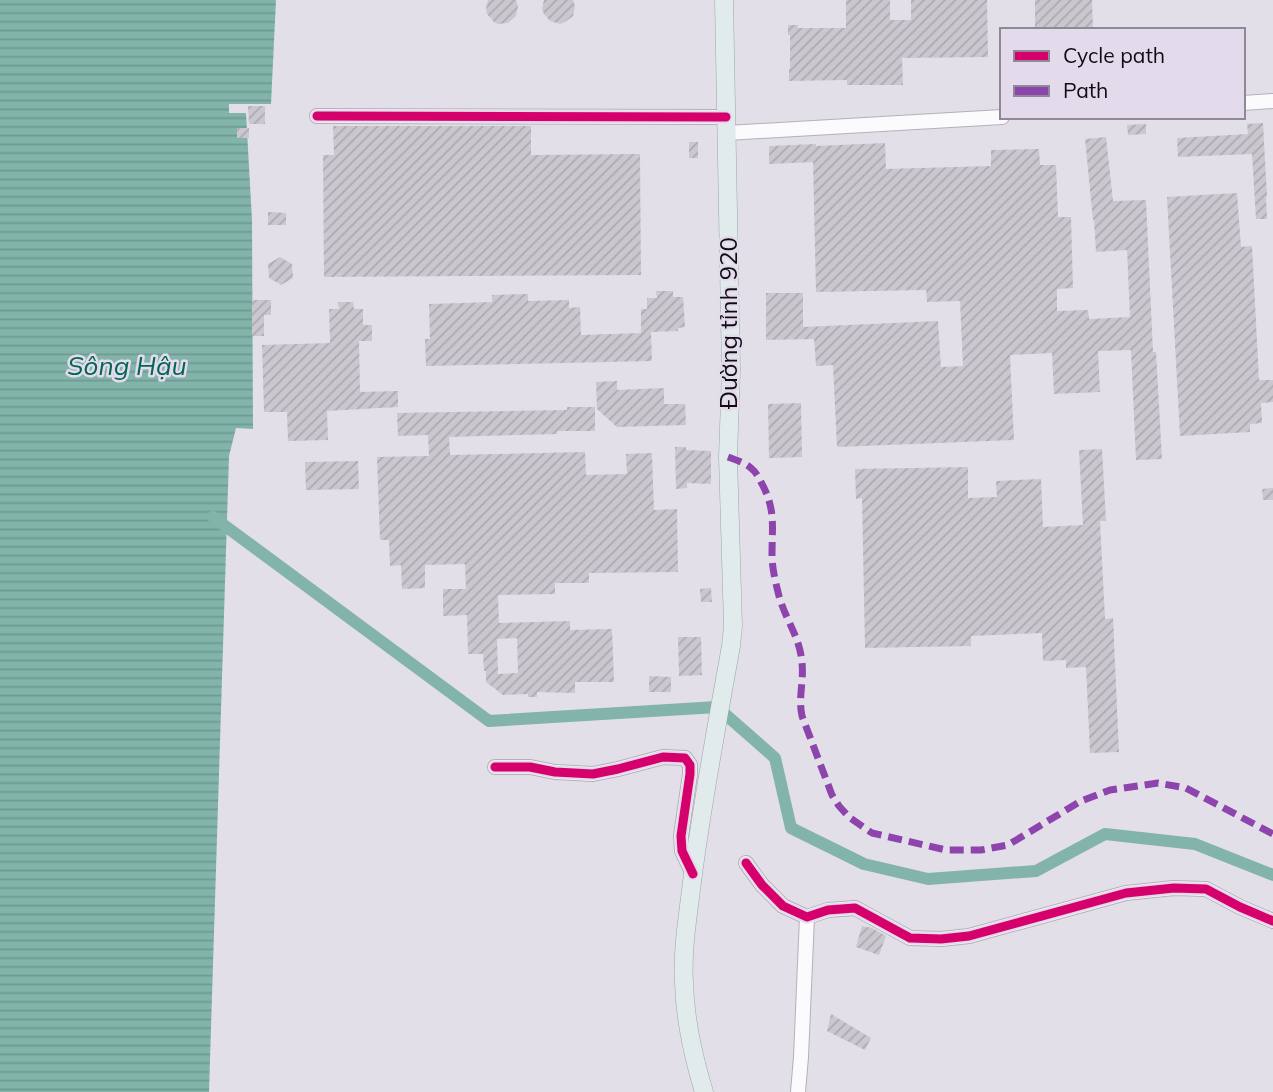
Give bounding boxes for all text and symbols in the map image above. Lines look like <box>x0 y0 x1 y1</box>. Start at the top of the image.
legend <box>1000 28 1245 119</box>
text: Cycle path <box>1063 42 1165 68</box>
text: Path <box>1063 77 1108 103</box>
street label: Đường tỉnh 920 <box>713 237 743 409</box>
water label: Sông Hậu <box>67 349 187 382</box>

